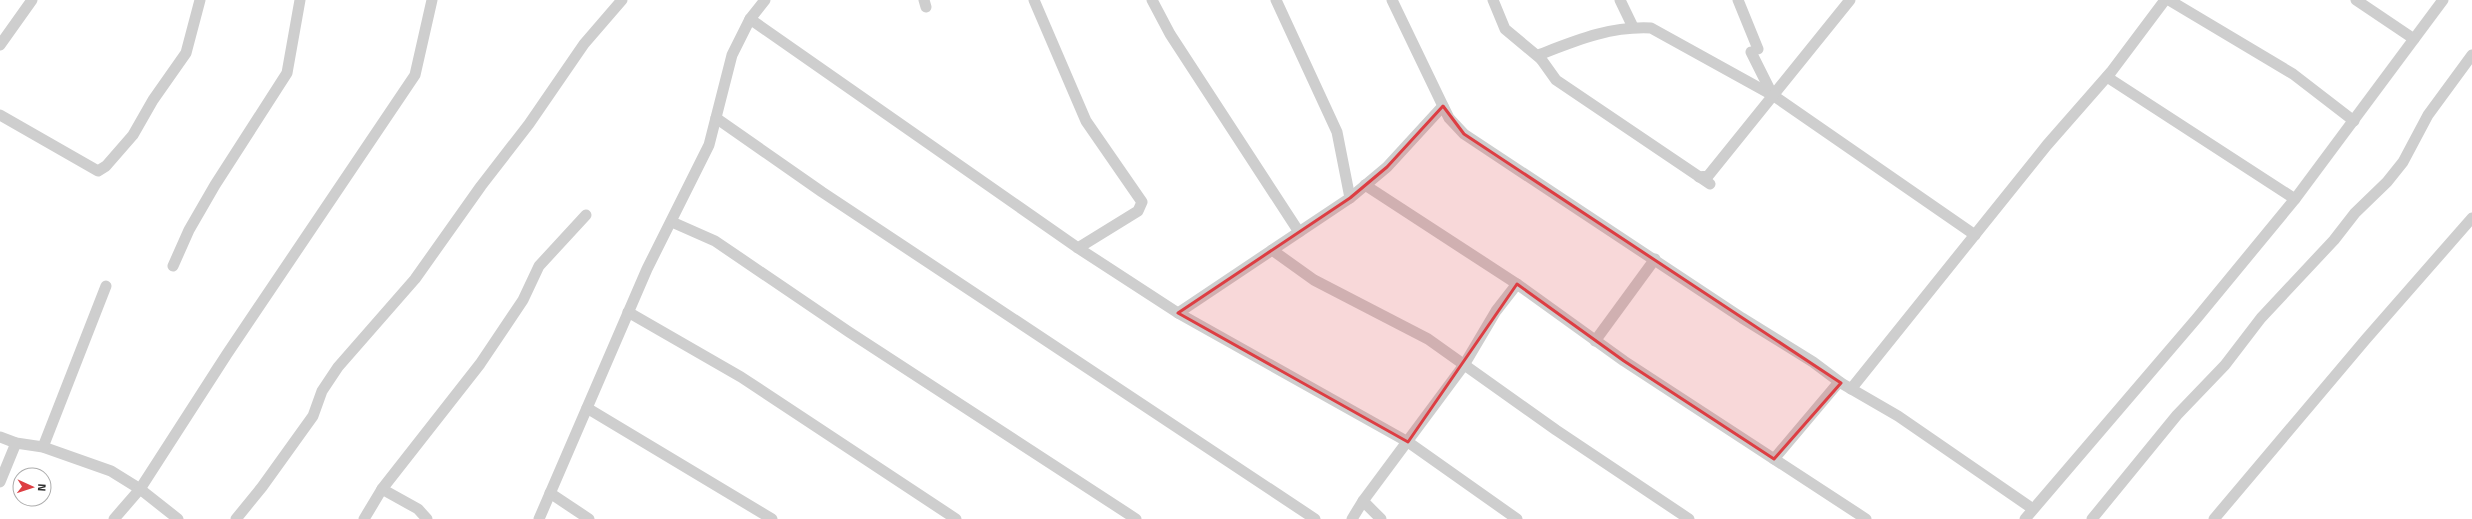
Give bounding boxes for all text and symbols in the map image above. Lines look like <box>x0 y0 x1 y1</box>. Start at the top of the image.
north arrow <box>12 467 52 507</box>
text: N <box>34 483 50 492</box>

